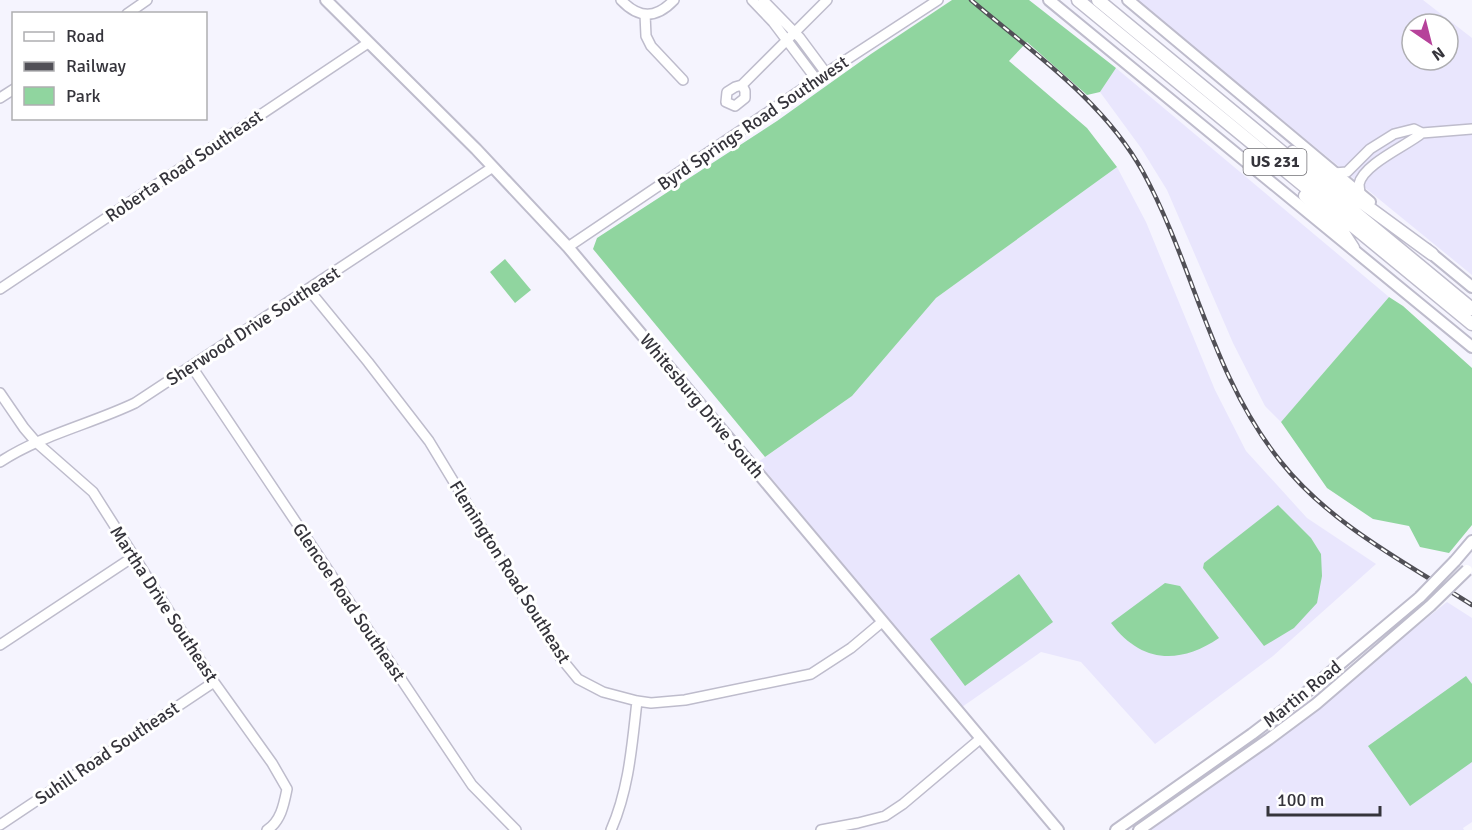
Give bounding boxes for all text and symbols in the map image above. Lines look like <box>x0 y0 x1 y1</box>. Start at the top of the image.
legend <box>12 12 207 120</box>
north arrow <box>1400 12 1460 72</box>
text: Road <box>66 25 105 47</box>
text: N <box>1428 42 1448 65</box>
street label: Byrd Springs Road Southwest <box>654 51 852 195</box>
text: Railway <box>66 55 127 77</box>
text: Park <box>66 85 101 107</box>
street label: Roberta Road Southeast <box>101 105 267 227</box>
road number: US 231 <box>1244 149 1306 175</box>
street label: Sherwood Drive Southeast <box>162 262 344 390</box>
street label: Whitesburg Drive South <box>635 329 769 483</box>
street label: Flemington Road Southeast <box>445 477 575 667</box>
street label: Glencoe Road Southeast <box>288 519 410 685</box>
street label: Martha Drive Southeast <box>105 522 223 686</box>
street label: Martin Road <box>1258 656 1346 732</box>
street label: Suhill Road Southeast <box>31 697 183 809</box>
scale bar <box>1268 779 1380 817</box>
text: 100 m <box>1277 789 1324 811</box>

